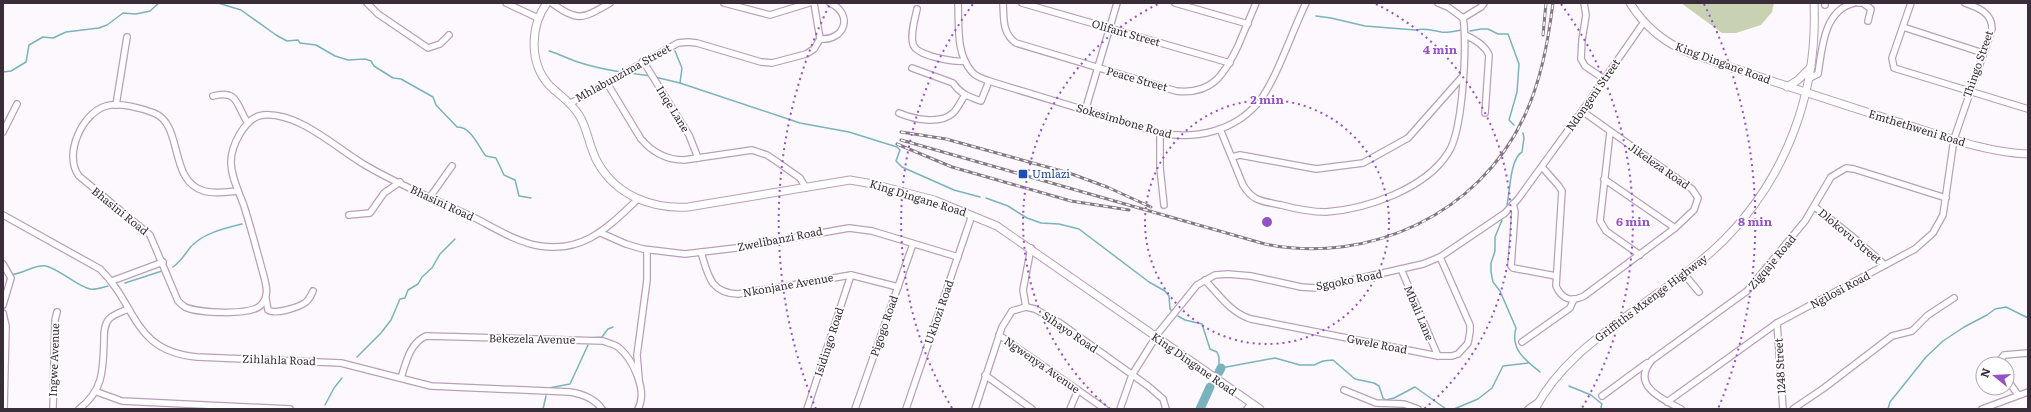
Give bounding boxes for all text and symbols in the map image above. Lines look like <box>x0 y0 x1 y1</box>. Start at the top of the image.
street label: Olifant Street <box>1090 15 1163 50</box>
street label: Thingo Street <box>1958 27 1996 100</box>
street label: King Dingane Road <box>1673 37 1774 87</box>
street label: Mhlabunzima Street <box>572 39 674 105</box>
text: 4 min <box>1423 40 1458 58</box>
street label: Ndongeni Street <box>1561 55 1623 134</box>
street label: Peace Street <box>1105 62 1170 95</box>
street label: Inqe Lane <box>653 82 695 135</box>
text: 2 min <box>1250 90 1284 108</box>
street label: Sokesimbone Road <box>1075 99 1174 141</box>
street label: Emthethweni Road <box>1867 105 1968 149</box>
street label: Jikeleza Road <box>1626 138 1694 192</box>
place label: Umlazi <box>1032 165 1070 181</box>
marker: Umlazi <box>1017 168 1029 180</box>
street label: King Dingane Road <box>868 175 969 219</box>
street label: Bhasini Road <box>408 180 477 224</box>
street label: Bhasini Road <box>89 182 153 238</box>
street label: Dlokovu Street <box>1816 204 1886 267</box>
text: 6 min <box>1616 212 1651 230</box>
text: 8 min <box>1738 212 1773 230</box>
centre of rings <box>1260 215 1274 229</box>
street label: Zwelibanzi Road <box>736 222 824 254</box>
street label: Zigqaje Road <box>1744 230 1799 292</box>
street label: Griffiths Mxenge Highway <box>1591 249 1711 345</box>
street label: Sgqoko Road <box>1314 265 1384 293</box>
street label: Ngilosi Road <box>1807 266 1873 312</box>
street label: Nkonjane Avenue <box>741 268 835 300</box>
street label: Ukhozi Road <box>920 277 957 346</box>
street label: Mbali Lane <box>1401 282 1439 343</box>
street label: Pigogo Road <box>865 293 901 358</box>
street label: Isidingo Road <box>809 305 847 378</box>
street label: Sihayo Road <box>1039 307 1102 356</box>
street label: Ingwe Avenue <box>44 323 62 397</box>
street label: King Dingane Road <box>1149 328 1241 399</box>
street label: Bekezela Avenue <box>489 329 576 347</box>
street label: Gwele Road <box>1346 329 1409 357</box>
street label: Ngwenya Avenue <box>1001 332 1084 397</box>
street label: 1248 Street <box>1770 337 1788 394</box>
street label: Zihlahla Road <box>242 350 316 368</box>
north arrow <box>1975 356 2015 396</box>
text: N <box>1976 366 1994 379</box>

